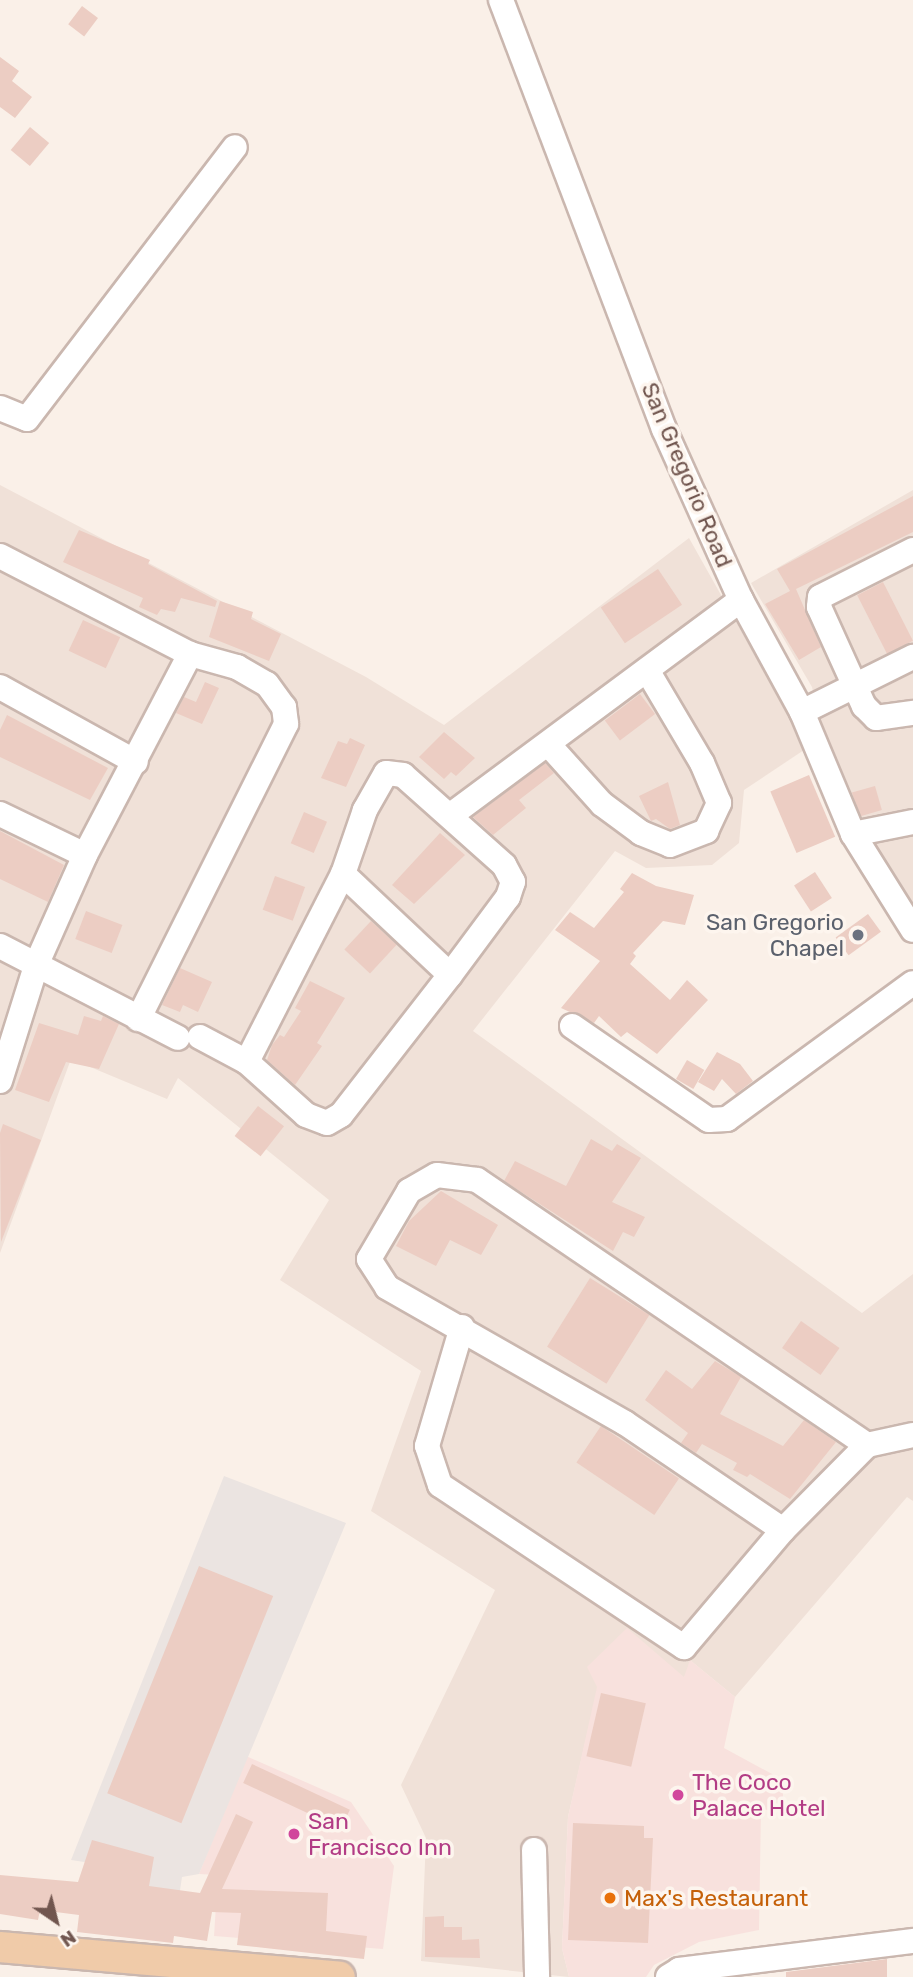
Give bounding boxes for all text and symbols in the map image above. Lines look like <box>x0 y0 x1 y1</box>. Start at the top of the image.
street label: San Gregorio Road <box>636 378 738 572</box>
place label: San Gregorio Chapel <box>706 908 844 962</box>
marker: San Gregorio Chapel <box>850 927 866 943</box>
place label: The Coco Palace Hotel <box>692 1768 826 1822</box>
marker: The Coco Palace Hotel <box>670 1787 686 1803</box>
place label: San Francisco Inn <box>308 1807 452 1861</box>
marker: San Francisco Inn <box>286 1826 302 1842</box>
place label: Max's Restaurant <box>624 1884 808 1912</box>
north arrow <box>21 1886 91 1956</box>
marker: Max's Restaurant <box>602 1890 618 1906</box>
text: N <box>56 1925 81 1952</box>

